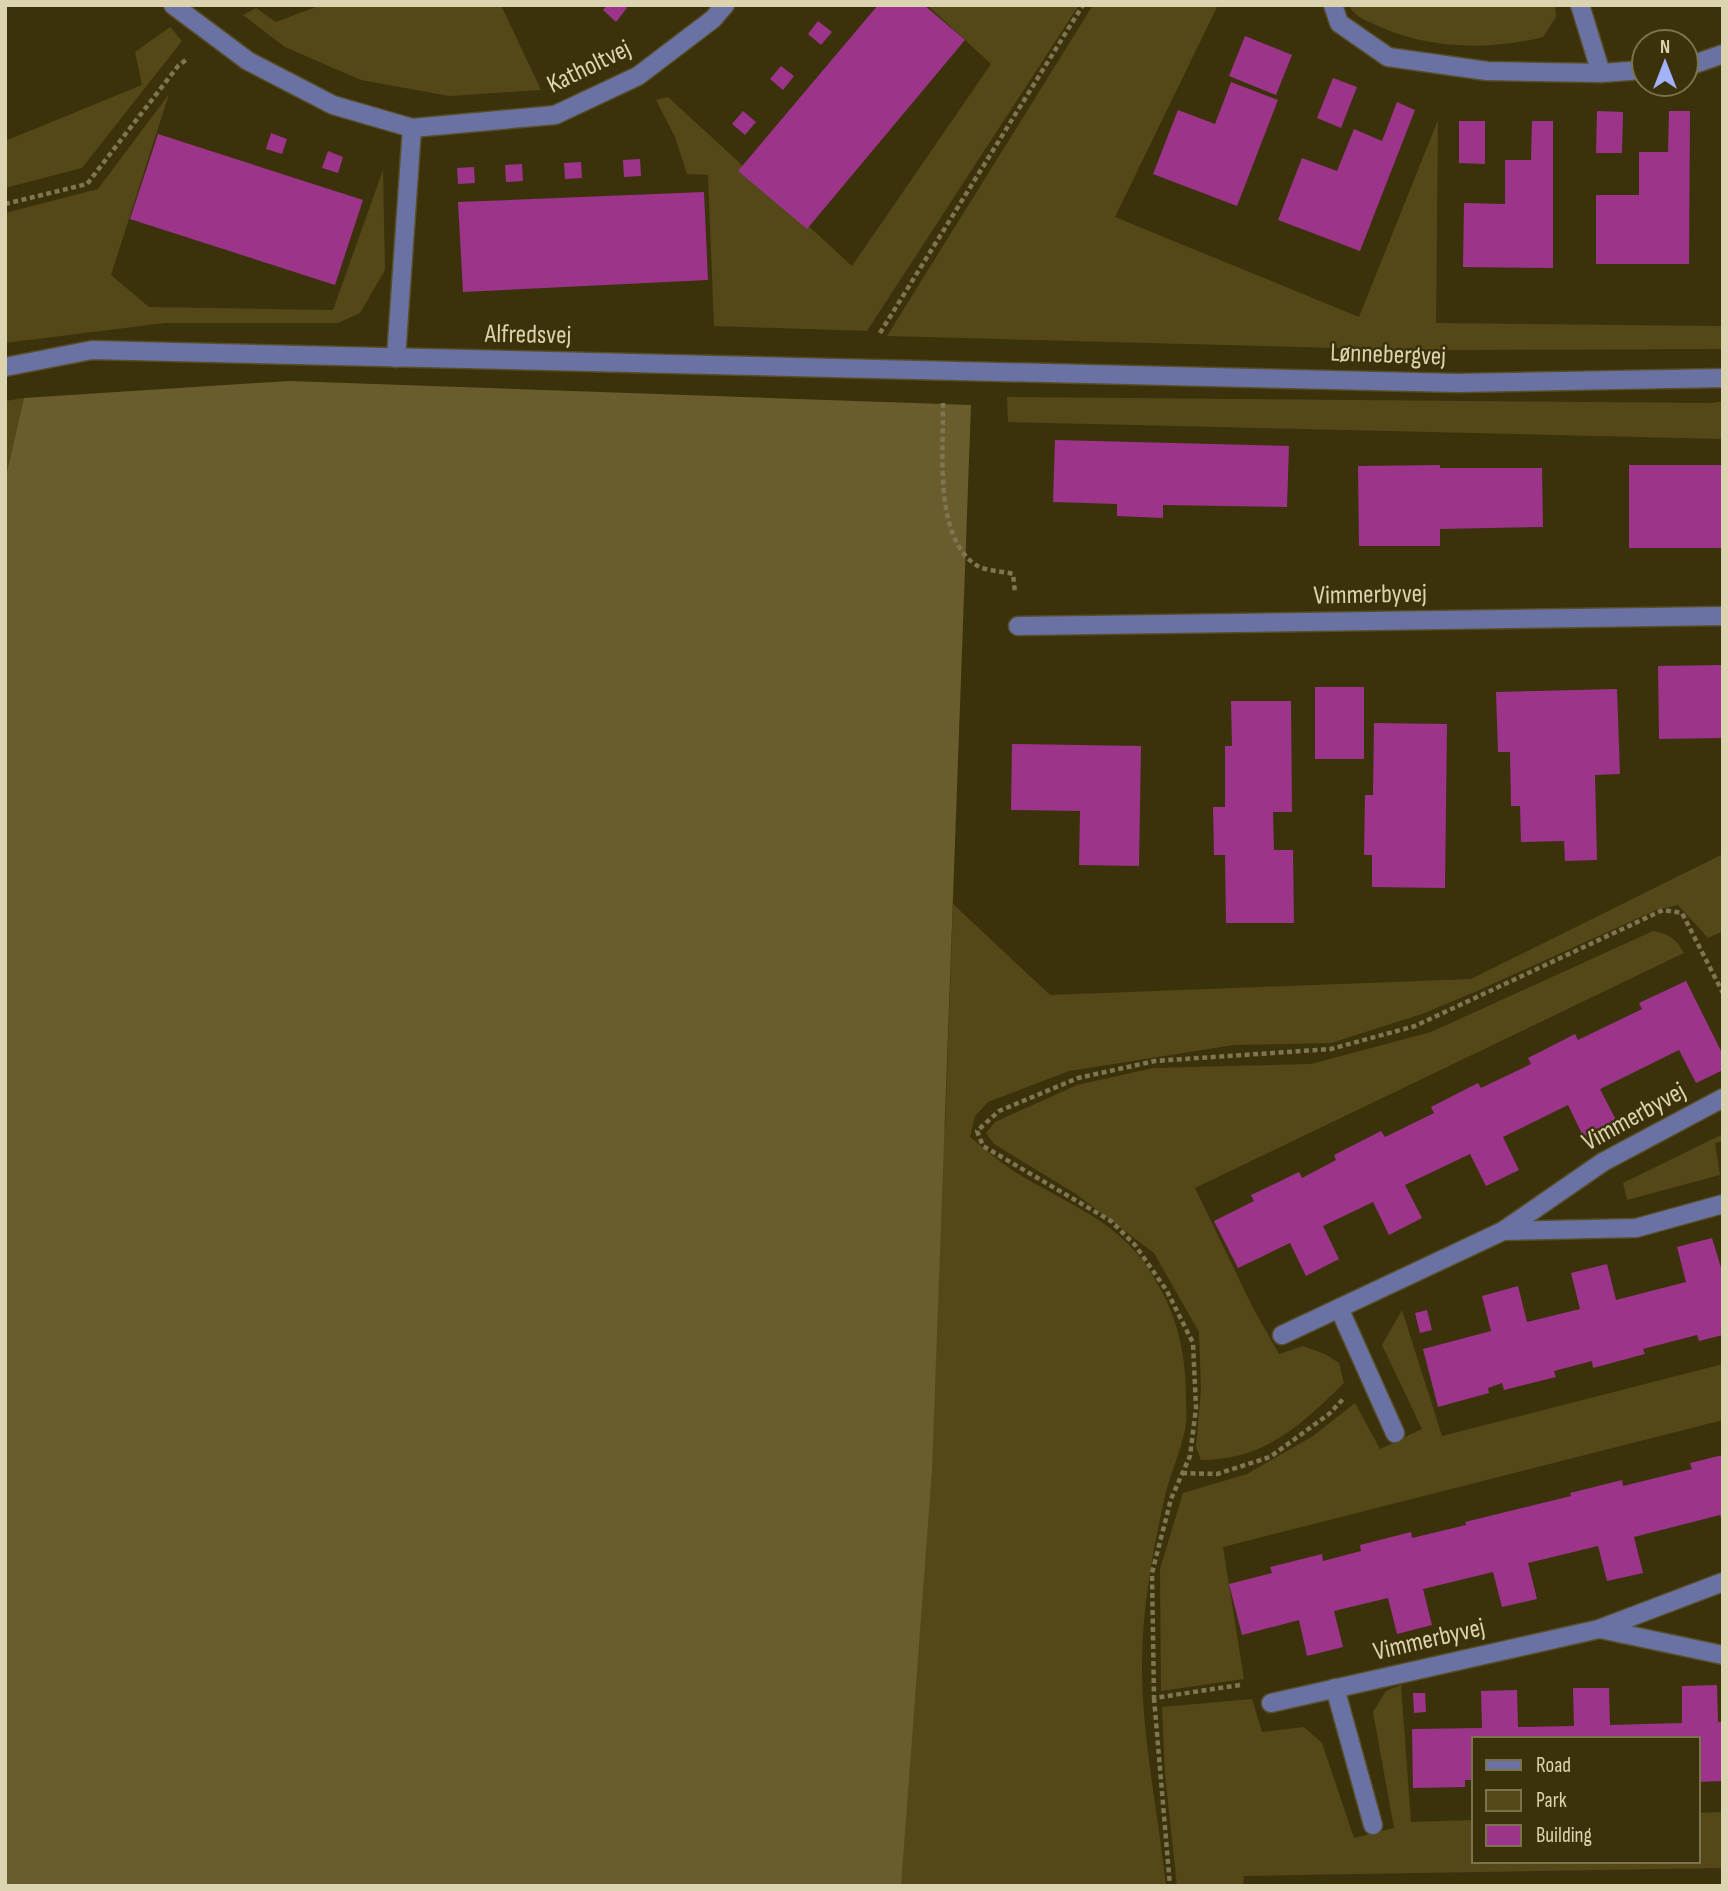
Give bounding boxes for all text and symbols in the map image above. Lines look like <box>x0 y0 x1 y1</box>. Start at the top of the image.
north arrow <box>1630 28 1700 98</box>
street label: Katholtvej <box>542 34 636 100</box>
text: N <box>1660 36 1670 59</box>
street label: Alfredsvej <box>484 319 571 351</box>
street label: Lønnebergvej <box>1330 337 1446 373</box>
street label: Vimmerbyvej <box>1313 579 1427 611</box>
street label: Vimmerbyvej <box>1577 1076 1691 1158</box>
street label: Vimmerbyvej <box>1370 1612 1488 1668</box>
legend <box>1472 1737 1700 1863</box>
text: Road <box>1536 1753 1571 1778</box>
text: Park <box>1536 1788 1567 1813</box>
text: Building <box>1536 1823 1592 1848</box>

